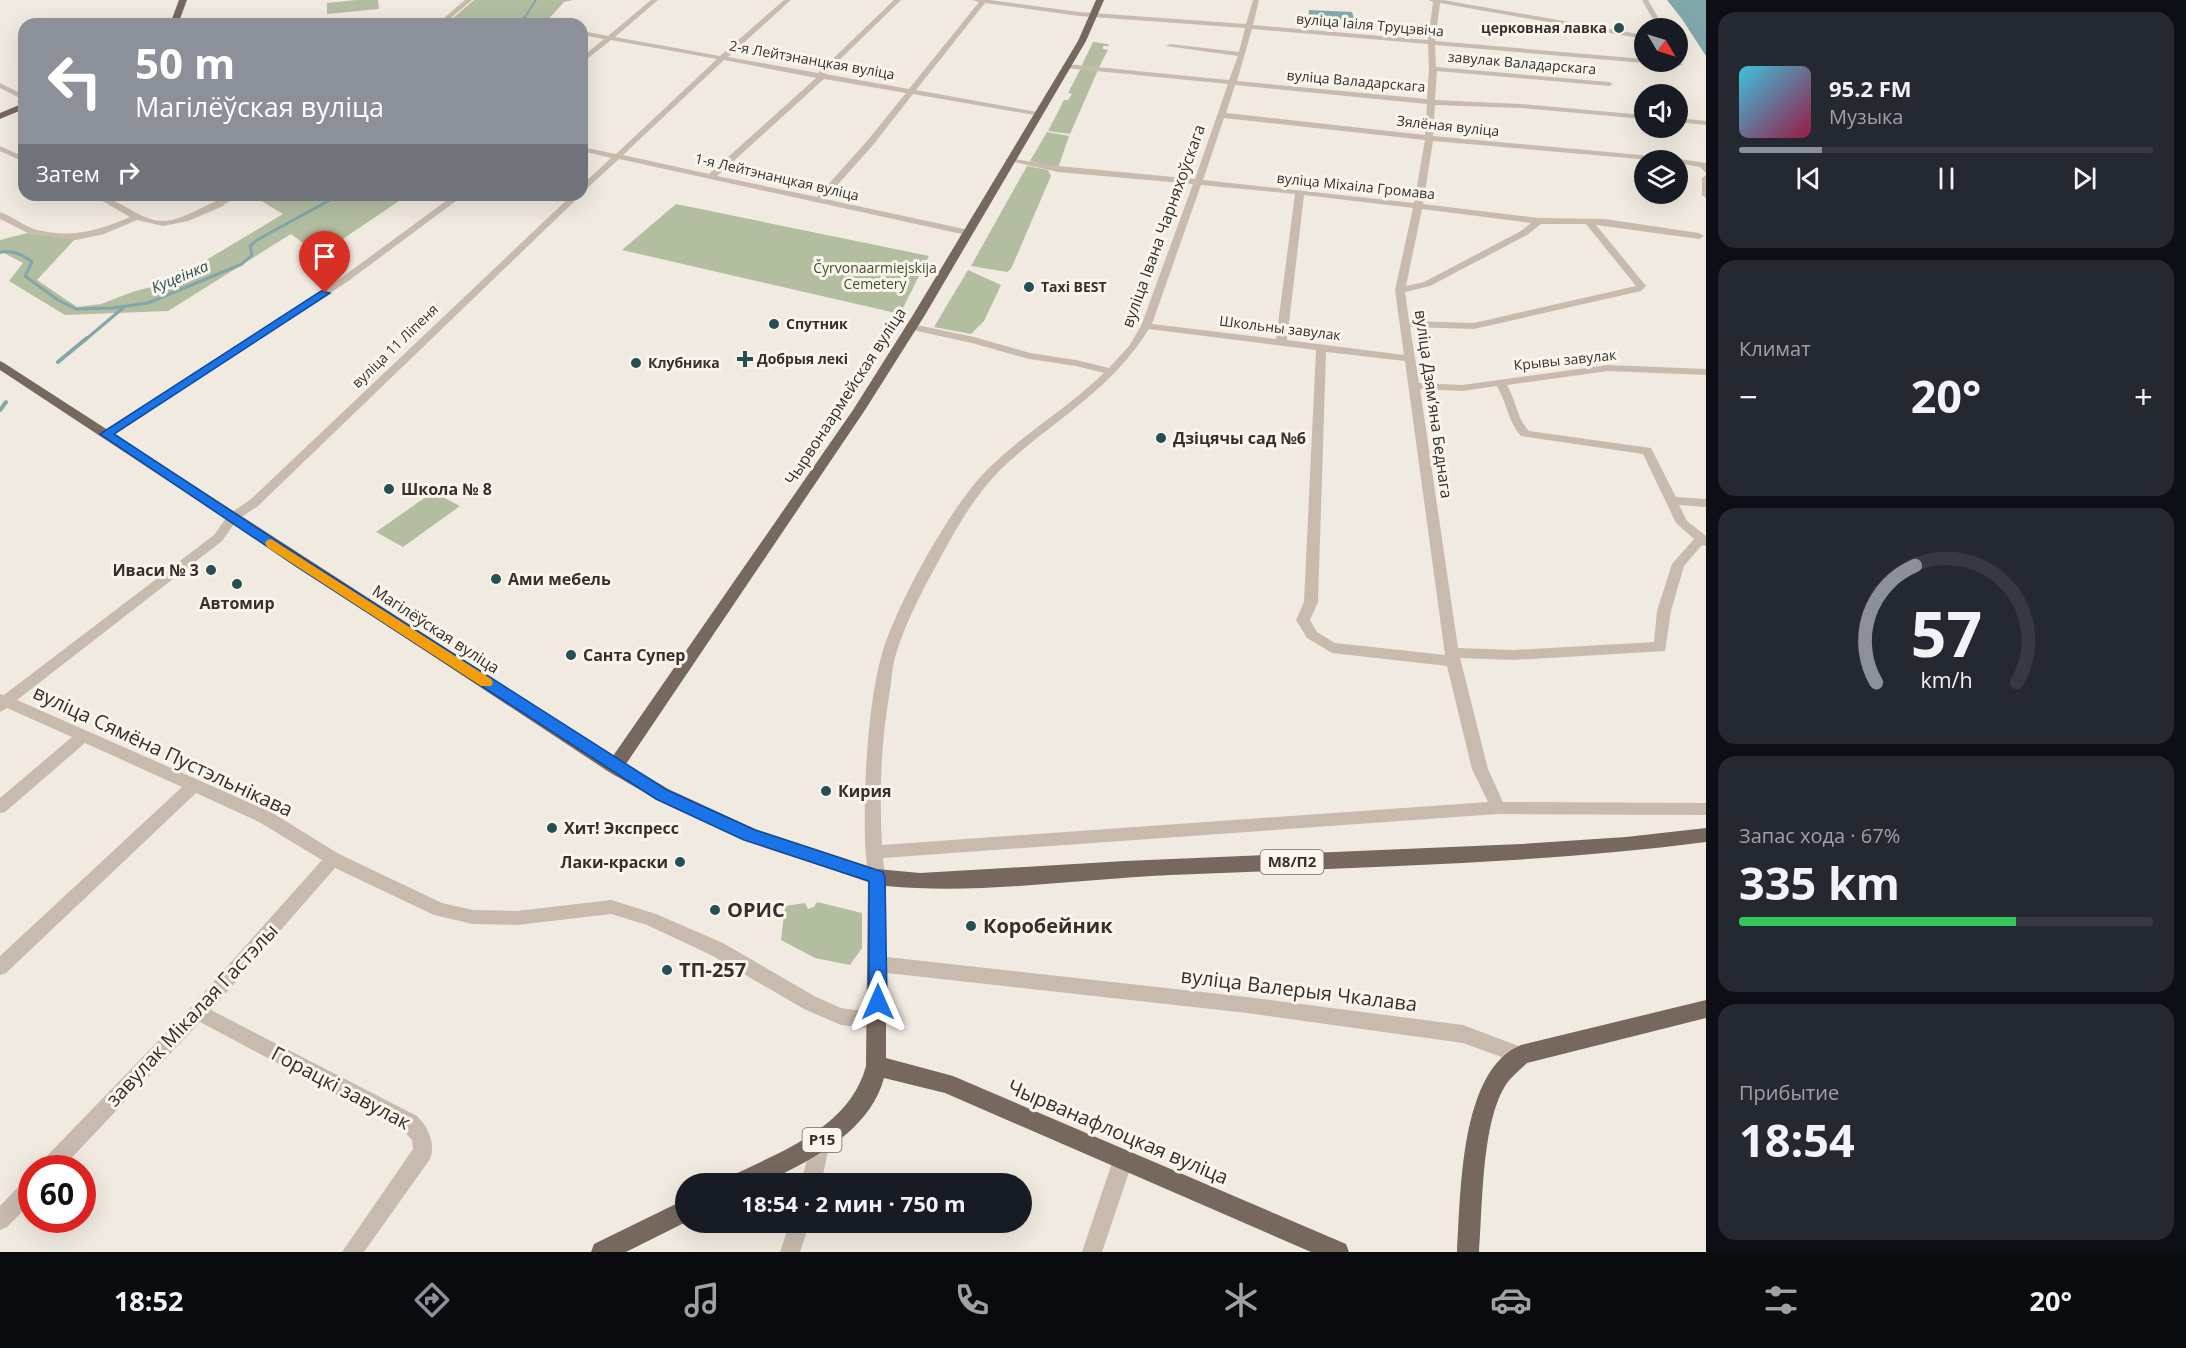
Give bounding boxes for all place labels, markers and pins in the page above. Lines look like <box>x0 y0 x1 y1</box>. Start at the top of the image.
place label: церковная лавка <box>1481 18 1607 37</box>
marker: церковная лавка <box>1612 21 1626 35</box>
pin <box>299 231 350 293</box>
place label: Taxi BEST <box>1041 277 1107 296</box>
marker: Taxi BEST <box>1022 280 1036 294</box>
place label: Спутник <box>786 314 848 333</box>
marker: Спутник <box>767 317 781 331</box>
place label: Добрыя лекі <box>757 349 848 368</box>
marker: Добрыя лекі <box>738 352 752 366</box>
place label: Клубника <box>648 353 720 372</box>
marker: Клубника <box>629 356 643 370</box>
place label: Дзіцячы сад №6 <box>1173 427 1306 449</box>
marker: Дзіцячы сад №6 <box>1154 431 1168 445</box>
place label: Школа № 8 <box>401 478 492 500</box>
marker: Школа № 8 <box>382 482 396 496</box>
place label: Иваси № 3 <box>112 559 199 581</box>
marker: Иваси № 3 <box>204 563 218 577</box>
place label: Ами мебель <box>508 568 611 590</box>
marker: Ами мебель <box>489 572 503 586</box>
marker: Автомир <box>230 577 244 591</box>
place label: Автомир <box>199 592 275 614</box>
place label: Санта Супер <box>583 644 685 666</box>
marker: Санта Супер <box>564 648 578 662</box>
place label: Кирия <box>838 780 891 802</box>
marker: Кирия <box>819 784 833 798</box>
place label: Хит! Экспресс <box>564 817 679 839</box>
marker: Хит! Экспресс <box>545 821 559 835</box>
place label: Лаки-краски <box>560 851 668 873</box>
marker: Лаки-краски <box>673 855 687 869</box>
place label: ОРИС <box>727 896 785 923</box>
marker: ОРИС <box>708 903 722 917</box>
place label: Коробейник <box>983 912 1113 939</box>
marker: Коробейник <box>964 919 978 933</box>
place label: ТП-257 <box>679 956 746 983</box>
marker: ТП-257 <box>660 963 674 977</box>

